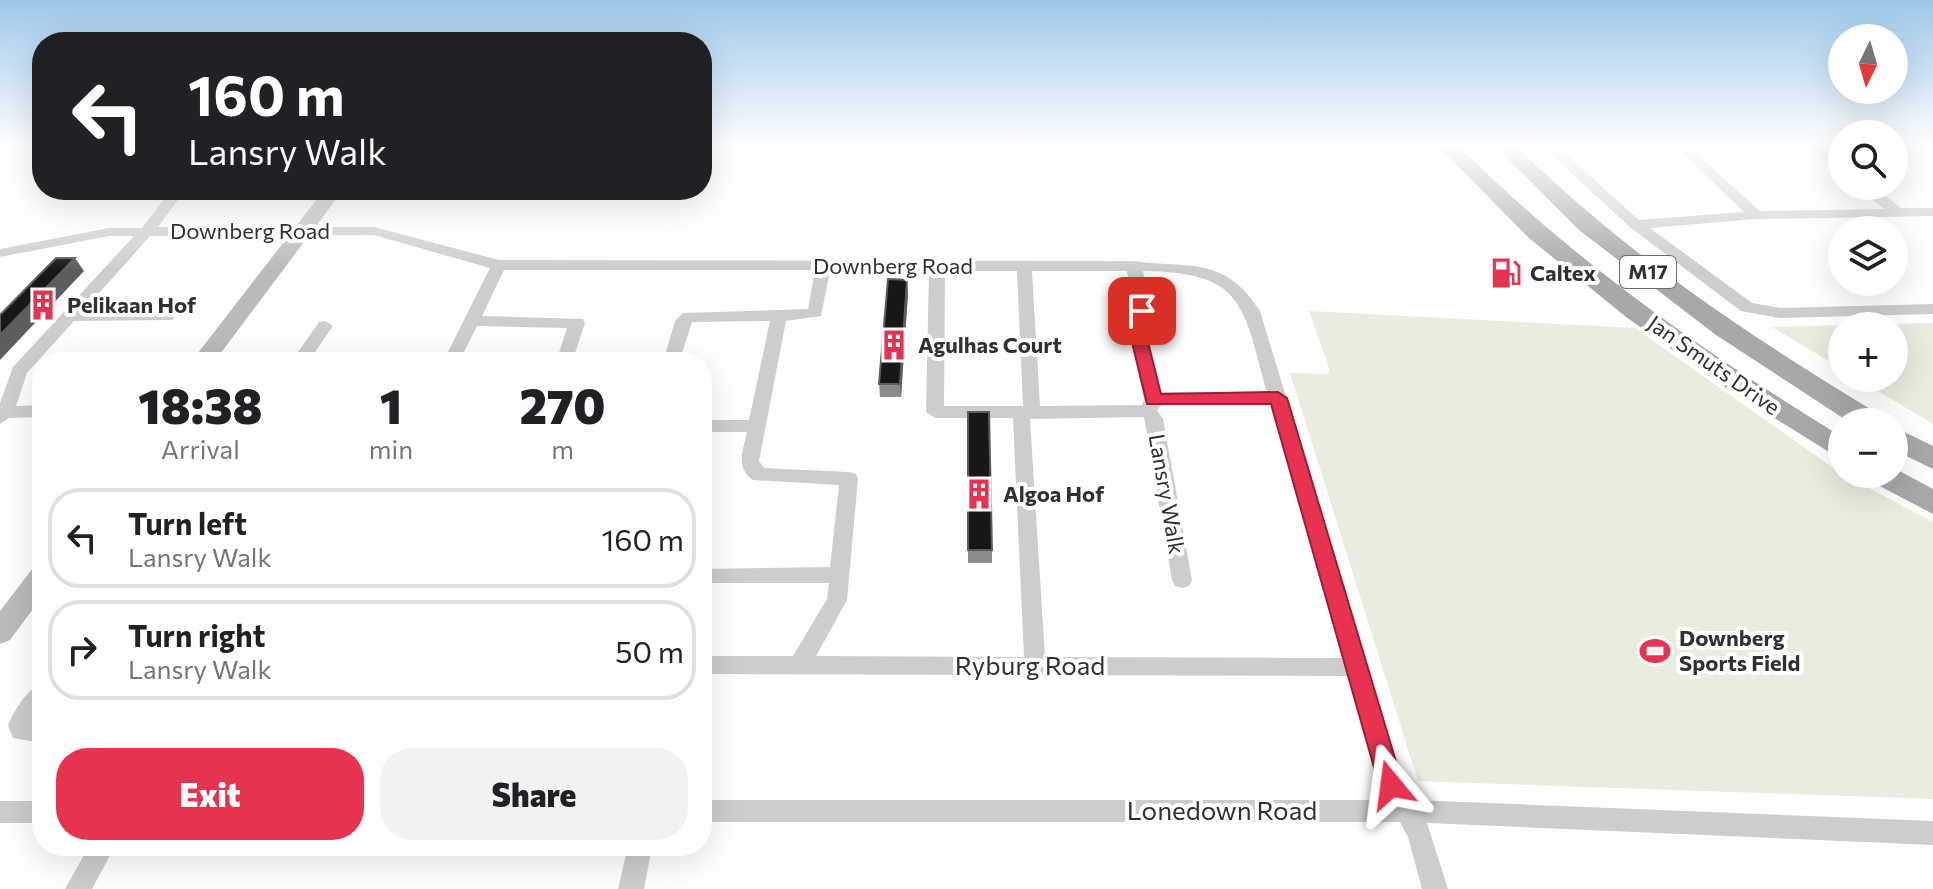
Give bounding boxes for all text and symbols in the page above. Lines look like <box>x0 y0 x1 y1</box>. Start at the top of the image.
north arrow <box>1828 24 1908 104</box>
map controls <box>1828 24 1908 488</box>
text: 160 m <box>188 59 345 128</box>
icon: left <box>56 64 160 168</box>
button: search <box>1828 120 1908 200</box>
text: Lansry Walk <box>188 128 387 172</box>
button: layers <box>1828 216 1908 296</box>
street label: Downberg Road <box>170 217 330 244</box>
street label: Downberg Road <box>813 252 973 279</box>
fuel station icon: Caltex <box>1489 256 1523 290</box>
road number: M17 <box>1620 256 1676 288</box>
place label: Caltex <box>1530 259 1596 286</box>
pin <box>1108 277 1176 345</box>
building icon: Pelikaan Hof <box>26 288 60 322</box>
icon: arrive <box>1120 289 1164 333</box>
place label: Pelikaan Hof <box>67 291 197 318</box>
street label: Jan Smuts Drive <box>1643 309 1786 420</box>
button: + <box>1828 312 1908 392</box>
building icon: Agulhas Court <box>877 328 911 362</box>
place label: Agulhas Court <box>918 331 1062 358</box>
text: 18:38 <box>138 375 263 434</box>
text: 1 <box>380 375 402 434</box>
text: 270 <box>519 375 606 434</box>
button: − <box>1828 408 1908 488</box>
street label: Lansry Walk <box>1144 432 1191 556</box>
text: Arrival <box>161 433 240 464</box>
text: min <box>369 433 413 464</box>
text: m <box>551 433 574 464</box>
building icon: Algoa Hof <box>962 477 996 511</box>
place label: Algoa Hof <box>1003 480 1105 507</box>
text: Turn left <box>128 504 247 541</box>
icon: left <box>60 516 104 560</box>
text: 160 m <box>601 520 684 557</box>
text: Lansry Walk <box>128 541 271 572</box>
text: Turn right <box>128 616 265 653</box>
place label: Downberg Sports Field <box>1679 624 1800 676</box>
icon: right <box>60 628 104 672</box>
text: 50 m <box>615 632 684 669</box>
sports icon: Downberg Sports Field <box>1638 634 1672 668</box>
street label: Ryburg Road <box>955 649 1105 680</box>
text: Lansry Walk <box>128 653 271 684</box>
position arrow <box>1349 743 1433 827</box>
button: Exit <box>56 748 364 840</box>
button: Share <box>380 748 688 840</box>
street label: Lonedown Road <box>1127 794 1317 825</box>

